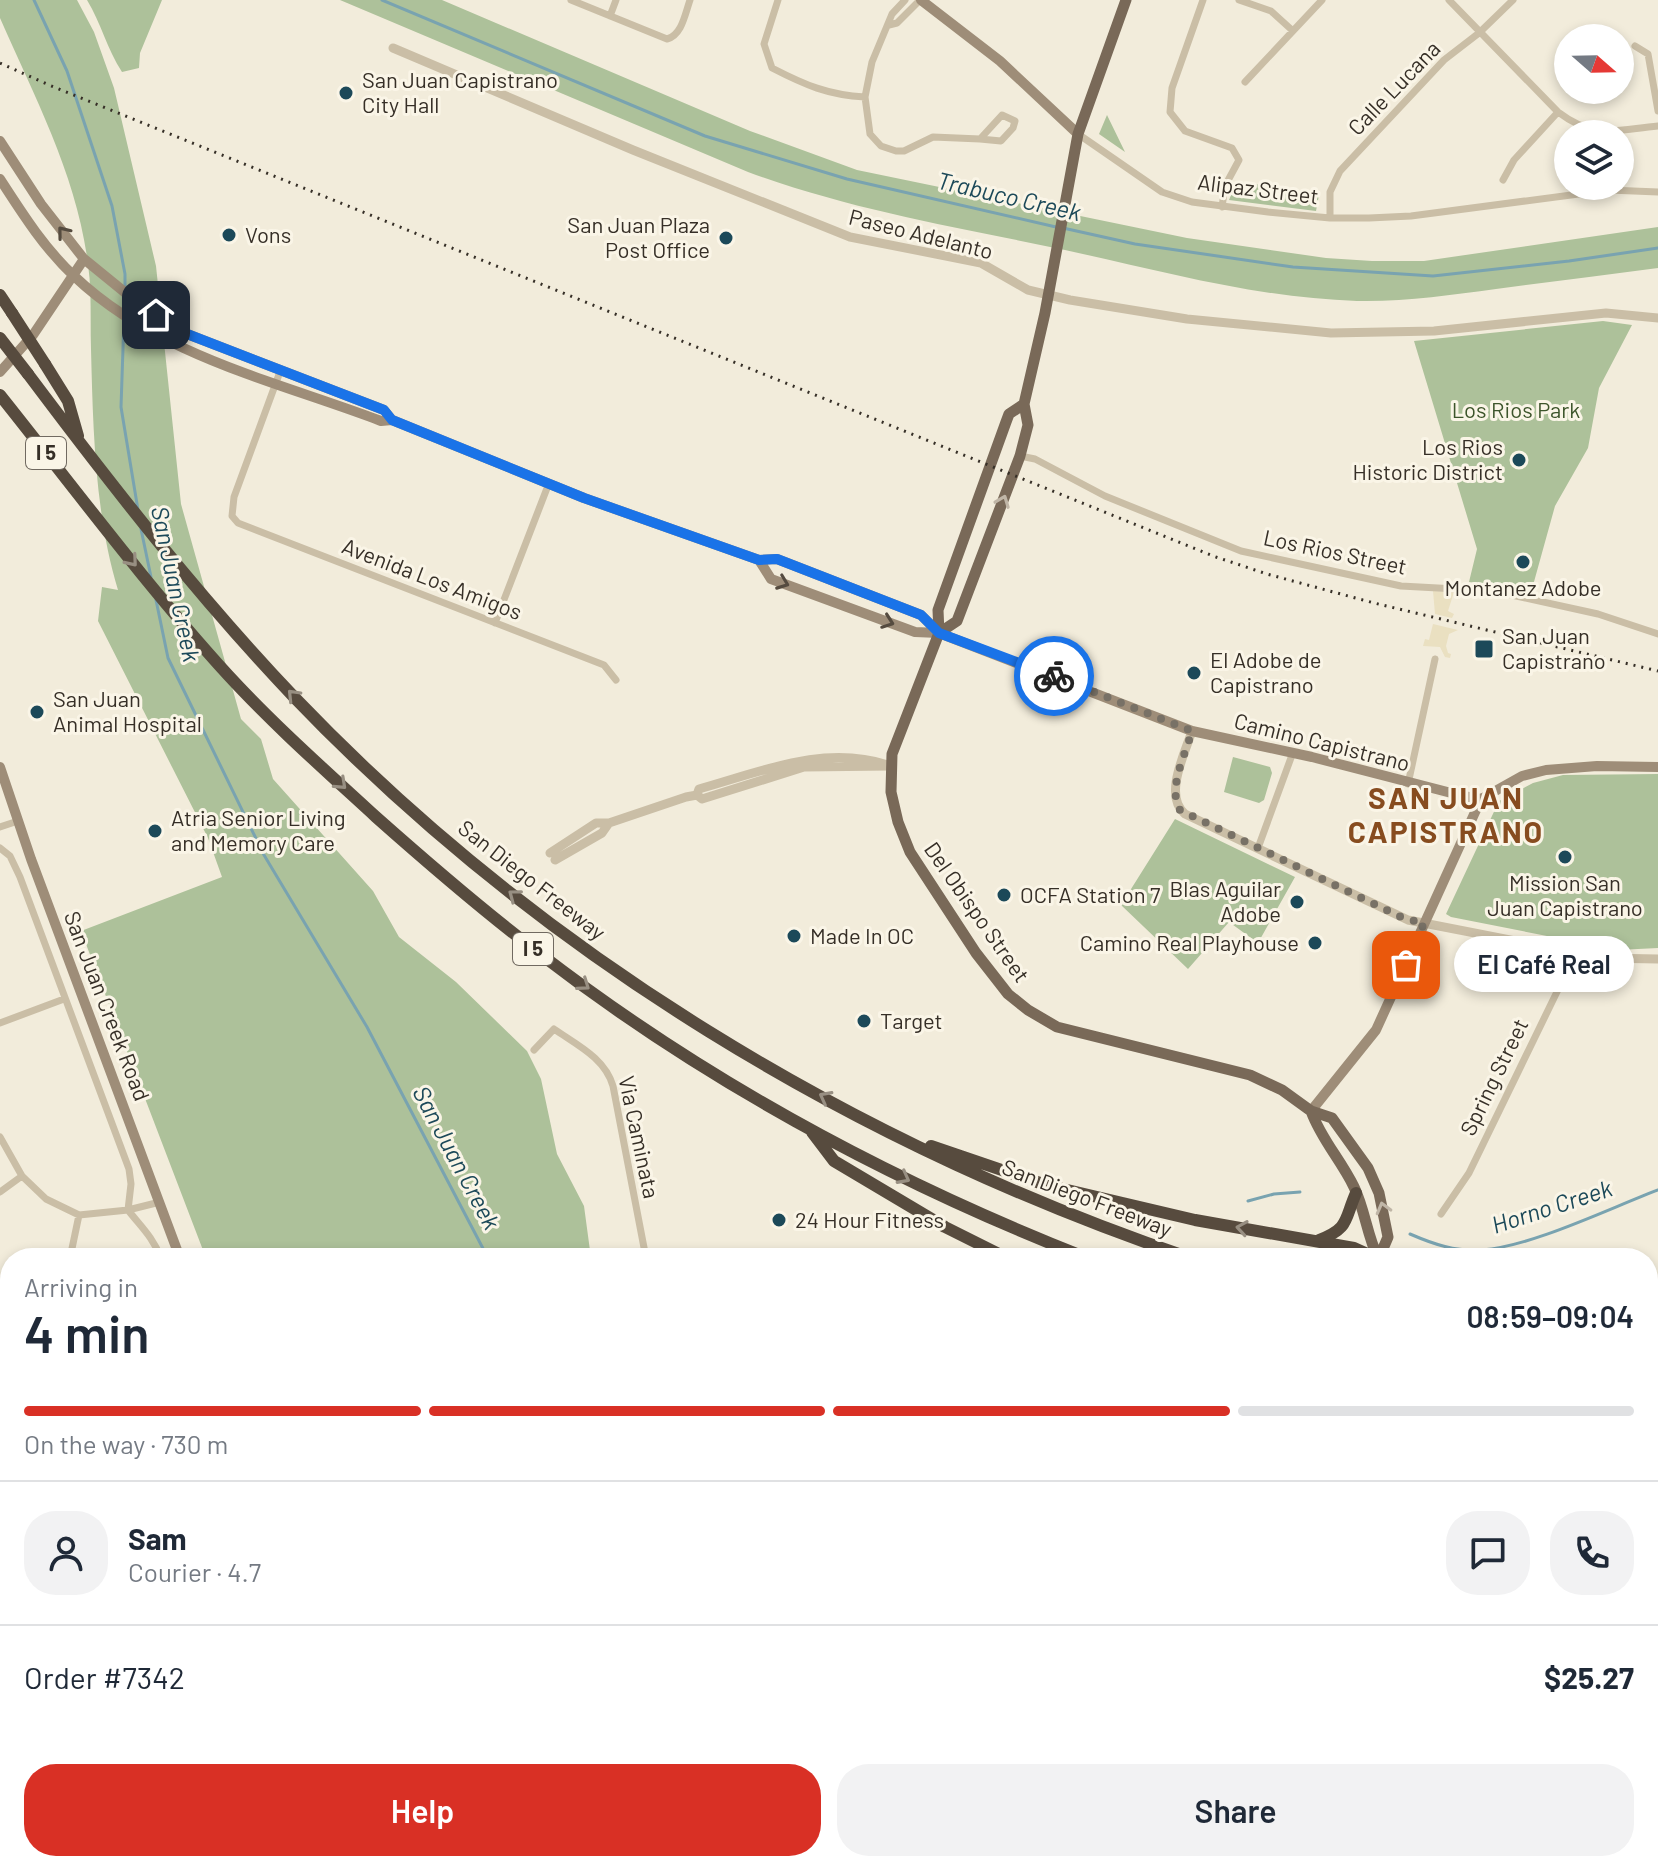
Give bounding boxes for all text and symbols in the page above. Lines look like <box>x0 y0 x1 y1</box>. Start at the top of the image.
north arrow <box>1554 24 1634 104</box>
map controls <box>1554 24 1634 200</box>
street label: Calle Lucana <box>1342 35 1445 140</box>
place label: San Juan Capistrano City Hall <box>362 66 558 117</box>
marker: San Juan Capistrano City Hall <box>337 84 355 102</box>
button: layers <box>1554 120 1634 200</box>
water label: Trabuco Creek <box>935 165 1084 226</box>
street label: Alipaz Street <box>1196 168 1320 208</box>
street label: Paseo Adelanto <box>847 203 996 263</box>
place label: San Juan Plaza Post Office <box>567 211 710 262</box>
place label: Vons <box>245 221 291 247</box>
one-way arrow <box>58 226 72 241</box>
marker: Vons <box>220 226 238 244</box>
marker: San Juan Plaza Post Office <box>717 229 735 247</box>
pin <box>122 281 190 349</box>
icon: home <box>134 293 178 337</box>
park label: Los Rios Park <box>1452 396 1580 422</box>
place label: Los Rios Historic District <box>1352 433 1503 484</box>
road number: I 5 <box>26 437 66 469</box>
marker: Los Rios Historic District <box>1510 451 1528 469</box>
one-way arrow <box>993 495 1010 509</box>
water label: San Juan Creek <box>146 503 207 664</box>
street label: Los Rios Street <box>1261 523 1409 579</box>
street label: Avenida Los Amigos <box>339 532 526 624</box>
one-way arrow <box>122 552 137 566</box>
marker: Montanez Adobe <box>1514 553 1532 571</box>
one-way arrow <box>775 573 789 590</box>
place label: Montanez Adobe <box>1444 574 1602 600</box>
one-way arrow <box>880 612 894 629</box>
place label: San Juan Capistrano <box>1502 622 1606 673</box>
courier <box>1014 636 1094 716</box>
marker: San Juan Capistrano <box>1473 638 1495 660</box>
place label: El Adobe de Capistrano <box>1210 646 1322 697</box>
icon: bike <box>1032 654 1076 698</box>
marker: El Adobe de Capistrano <box>1185 664 1203 682</box>
place label: San Juan Animal Hospital <box>53 685 202 736</box>
one-way arrow <box>287 690 302 704</box>
marker: San Juan Animal Hospital <box>28 703 46 721</box>
street label: Camino Capistrano <box>1232 707 1413 775</box>
one-way arrow <box>332 775 346 790</box>
district label: SAN JUAN CAPISTRANO <box>1348 779 1544 849</box>
place label: Atria Senior Living and Memory Care <box>171 804 346 855</box>
street label: San Diego Freeway <box>454 814 611 945</box>
marker: Atria Senior Living and Memory Care <box>146 822 164 840</box>
street label: Del Obispo Street <box>920 836 1036 987</box>
marker: Mission San Juan Capistrano <box>1556 848 1574 866</box>
place label: Mission San Juan Capistrano <box>1487 869 1643 920</box>
place label: Blas Aguilar Adobe <box>1170 875 1281 926</box>
place label: OCFA Station 7 <box>1020 881 1160 907</box>
marker: OCFA Station 7 <box>995 886 1013 904</box>
one-way arrow <box>508 890 523 904</box>
marker: Blas Aguilar Adobe <box>1288 893 1306 911</box>
street label: San Juan Creek Road <box>60 907 156 1104</box>
place label: Made In OC <box>810 922 914 948</box>
marker: Made In OC <box>785 927 803 945</box>
place label: Camino Real Playhouse <box>1080 929 1299 955</box>
pin <box>1372 931 1440 999</box>
road number: I 5 <box>513 933 553 965</box>
marker: Camino Real Playhouse <box>1306 934 1324 952</box>
callout: El Café Real <box>1454 937 1634 993</box>
icon: bag <box>1384 943 1428 987</box>
text: El Café Real <box>1477 948 1611 979</box>
one-way arrow <box>576 975 590 990</box>
place label: Target <box>880 1007 943 1033</box>
marker: Target <box>855 1012 873 1030</box>
street label: Spring Street <box>1454 1014 1533 1139</box>
street label: Via Caminata <box>614 1073 666 1200</box>
water label: San Juan Creek <box>407 1081 507 1234</box>
one-way arrow <box>819 1092 833 1107</box>
street label: San Diego Freeway <box>999 1153 1176 1241</box>
one-way arrow <box>896 1169 910 1184</box>
water label: Horno Creek <box>1488 1172 1616 1239</box>
one-way arrow <box>1375 1201 1392 1215</box>
place label: 24 Hour Fitness <box>795 1206 944 1232</box>
marker: 24 Hour Fitness <box>770 1211 788 1229</box>
one-way arrow <box>1235 1220 1249 1237</box>
text: Arriving in <box>24 1271 138 1302</box>
text: 08:59–09:04 <box>1467 1298 1634 1334</box>
text: 4 min <box>24 1301 149 1363</box>
text: On the way · 730 m <box>24 1428 228 1459</box>
button: person <box>24 1511 108 1595</box>
button: chat <box>1446 1511 1530 1595</box>
button: phone <box>1550 1511 1634 1595</box>
text: Sam <box>128 1520 187 1556</box>
text: Courier · 4.7 <box>128 1556 261 1587</box>
text: Order #7342 <box>24 1659 185 1695</box>
text: $25.27 <box>1544 1659 1634 1695</box>
button: Help <box>24 1764 821 1856</box>
button: Share <box>837 1764 1634 1856</box>

